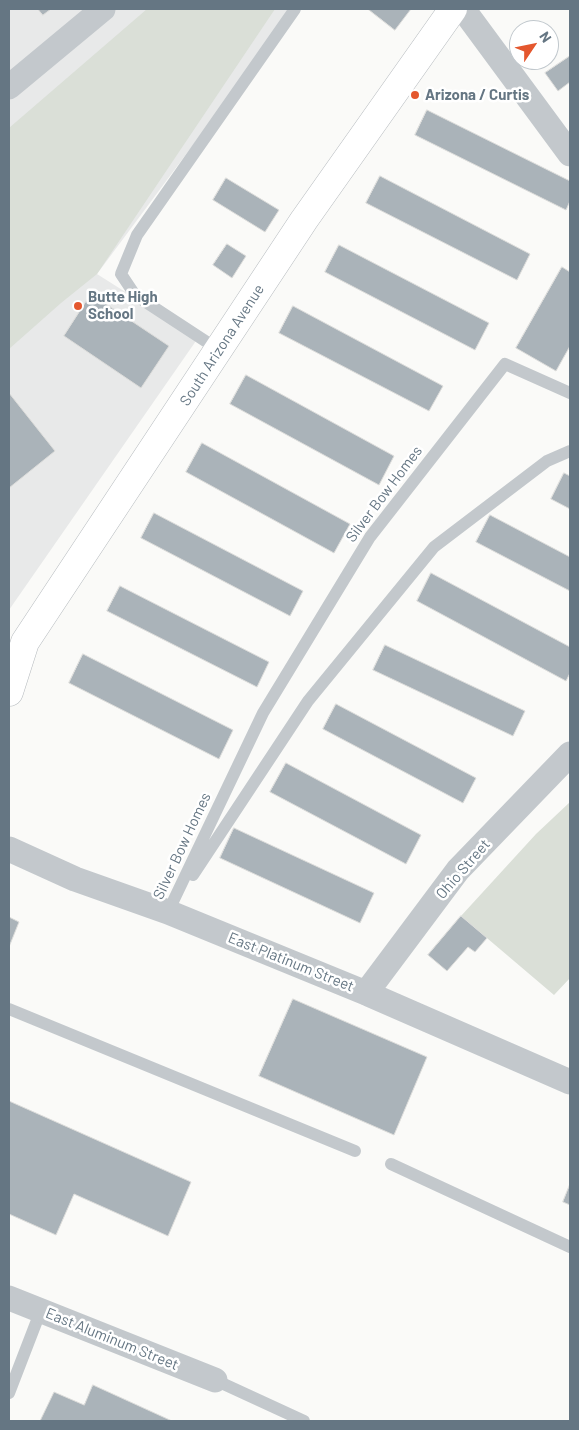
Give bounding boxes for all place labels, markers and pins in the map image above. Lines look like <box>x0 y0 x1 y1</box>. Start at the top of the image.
place label: Arizona / Curtis <box>425 86 529 104</box>
marker: Arizona / Curtis <box>409 89 421 101</box>
place label: Butte High School <box>88 288 158 323</box>
marker: Butte High School <box>72 300 84 312</box>

